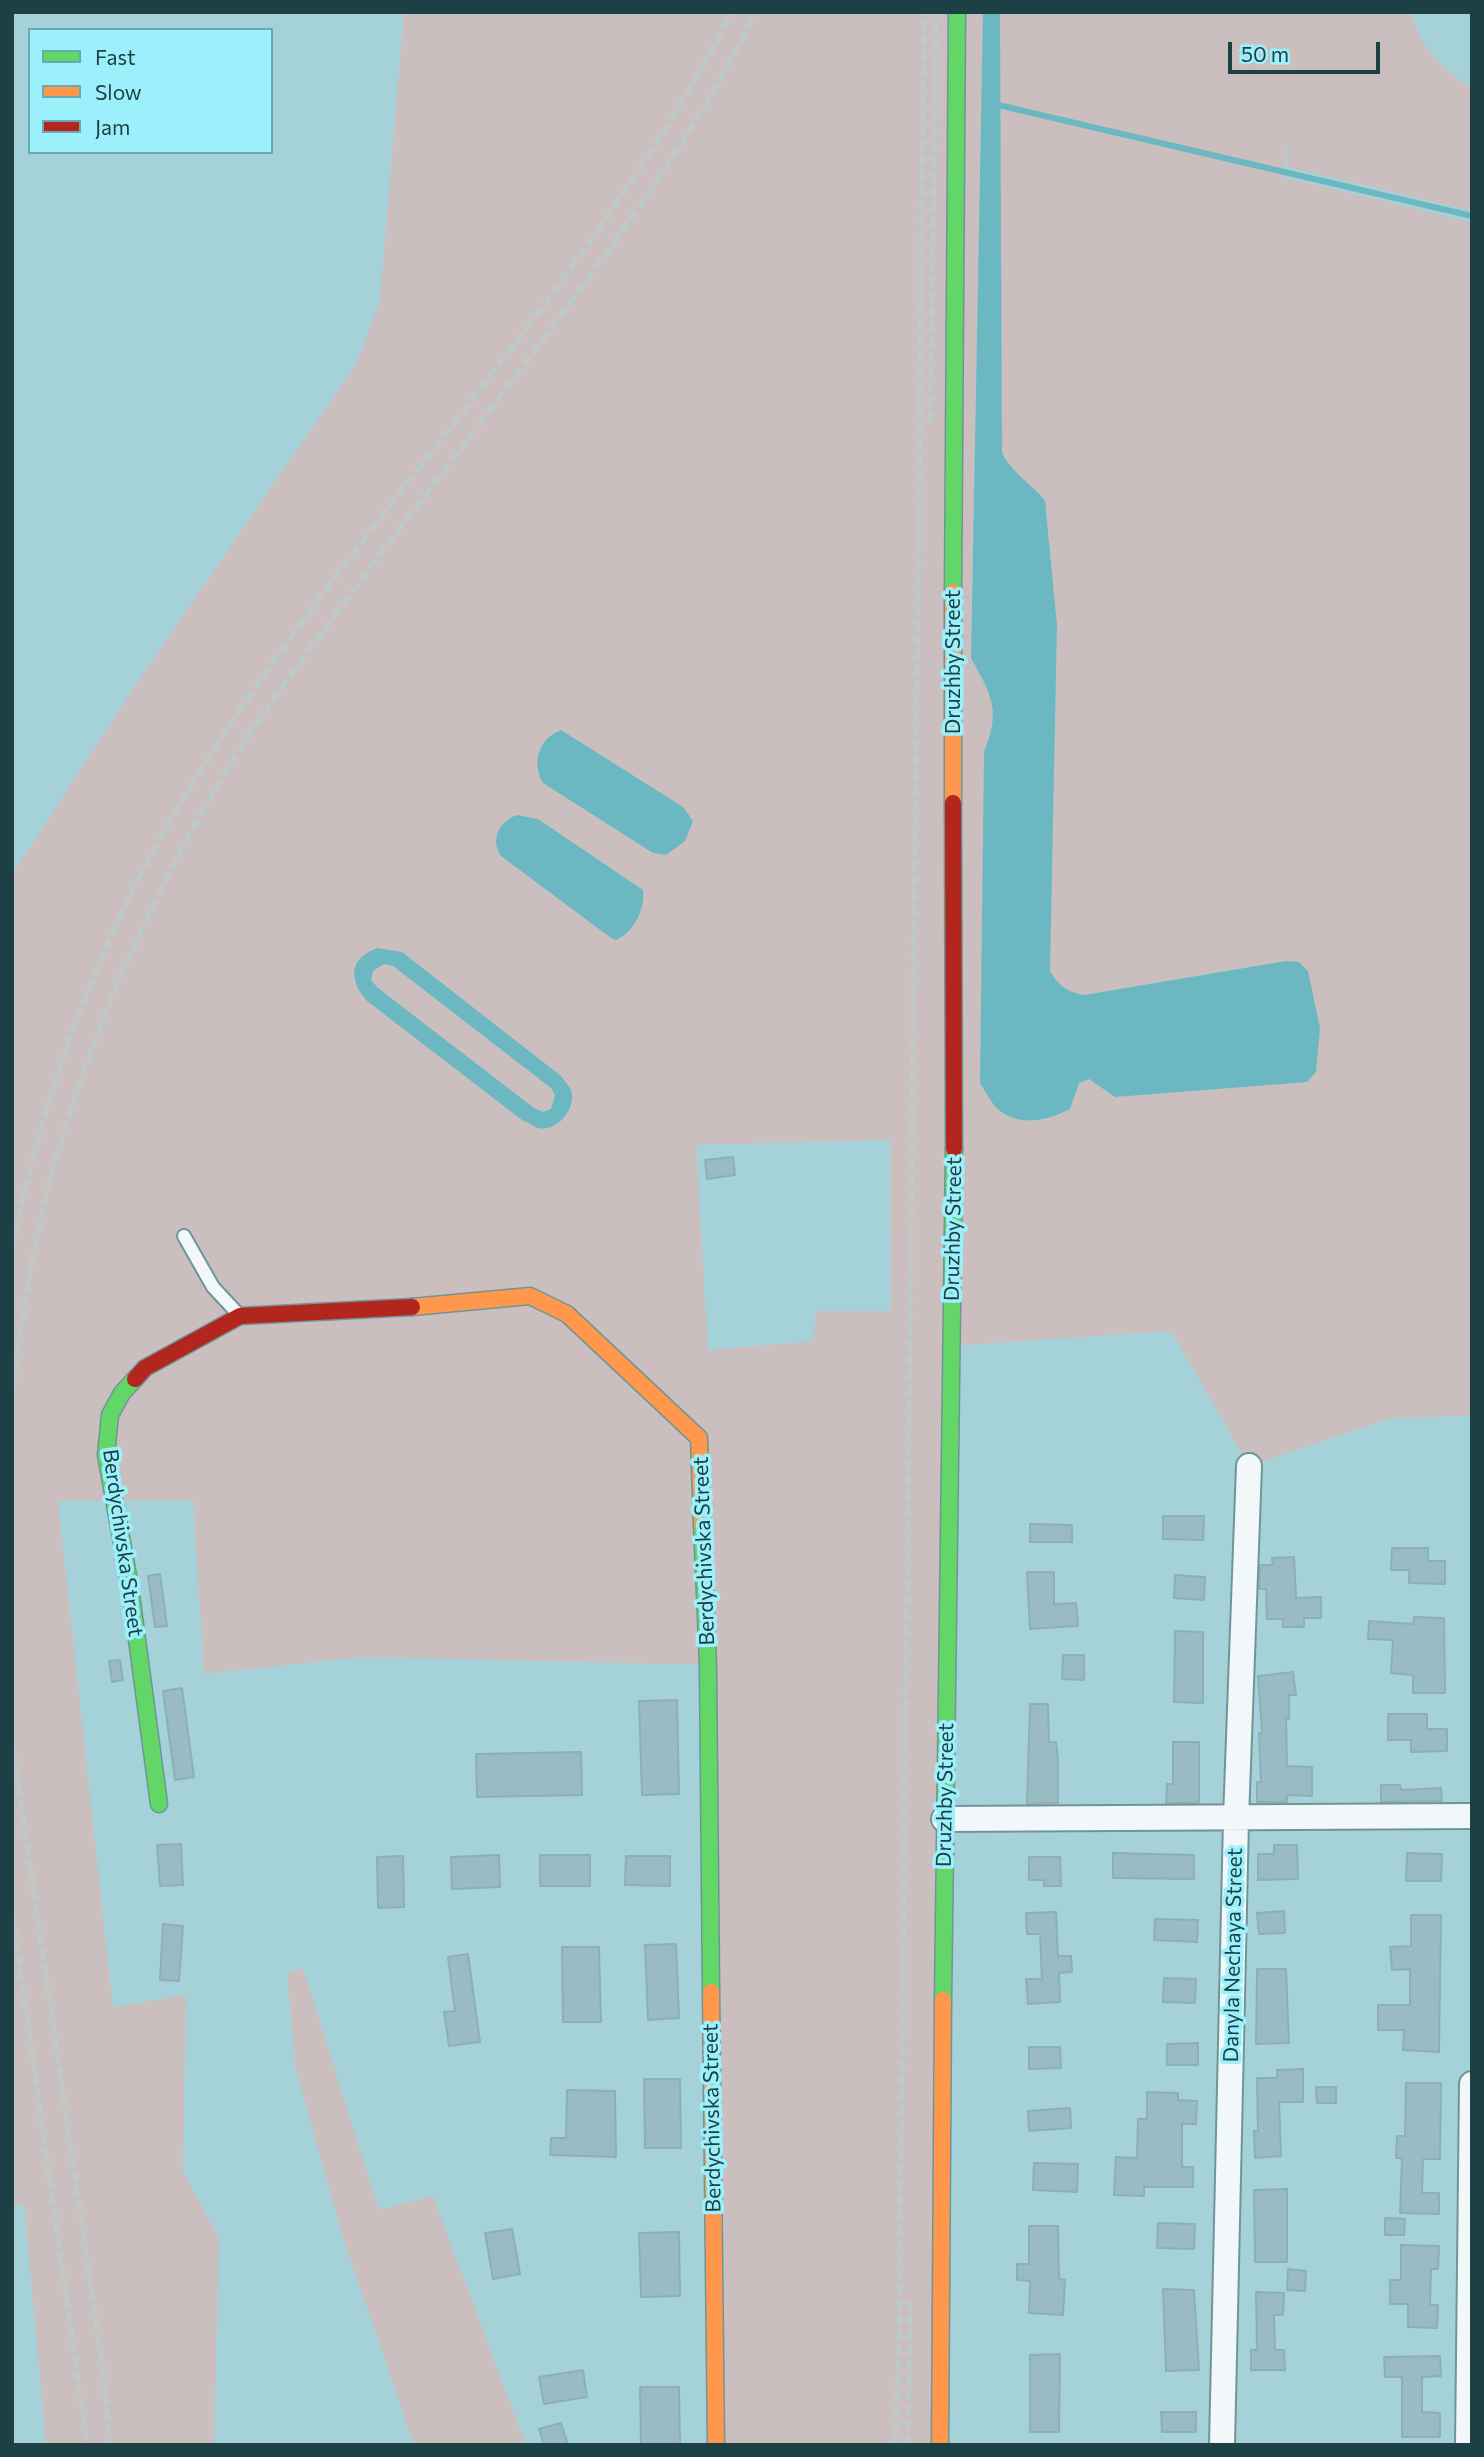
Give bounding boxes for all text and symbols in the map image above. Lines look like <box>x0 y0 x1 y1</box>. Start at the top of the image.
legend <box>28 28 273 154</box>
scale bar <box>1232 28 1384 72</box>
text: 50 m <box>1241 41 1289 66</box>
text: Fast <box>95 44 136 69</box>
text: Slow <box>95 79 142 104</box>
text: Jam <box>95 114 130 139</box>
street label: Druzhby Street <box>940 590 966 734</box>
street label: Druzhby Street <box>939 1157 967 1301</box>
street label: Berdychivska Street <box>97 1448 149 1638</box>
street label: Berdychivska Street <box>688 1456 720 1646</box>
street label: Druzhby Street <box>931 1723 959 1867</box>
street label: Danyla Nechaya Street <box>1219 1848 1247 2062</box>
street label: Berdychivska Street <box>698 2023 726 2213</box>

